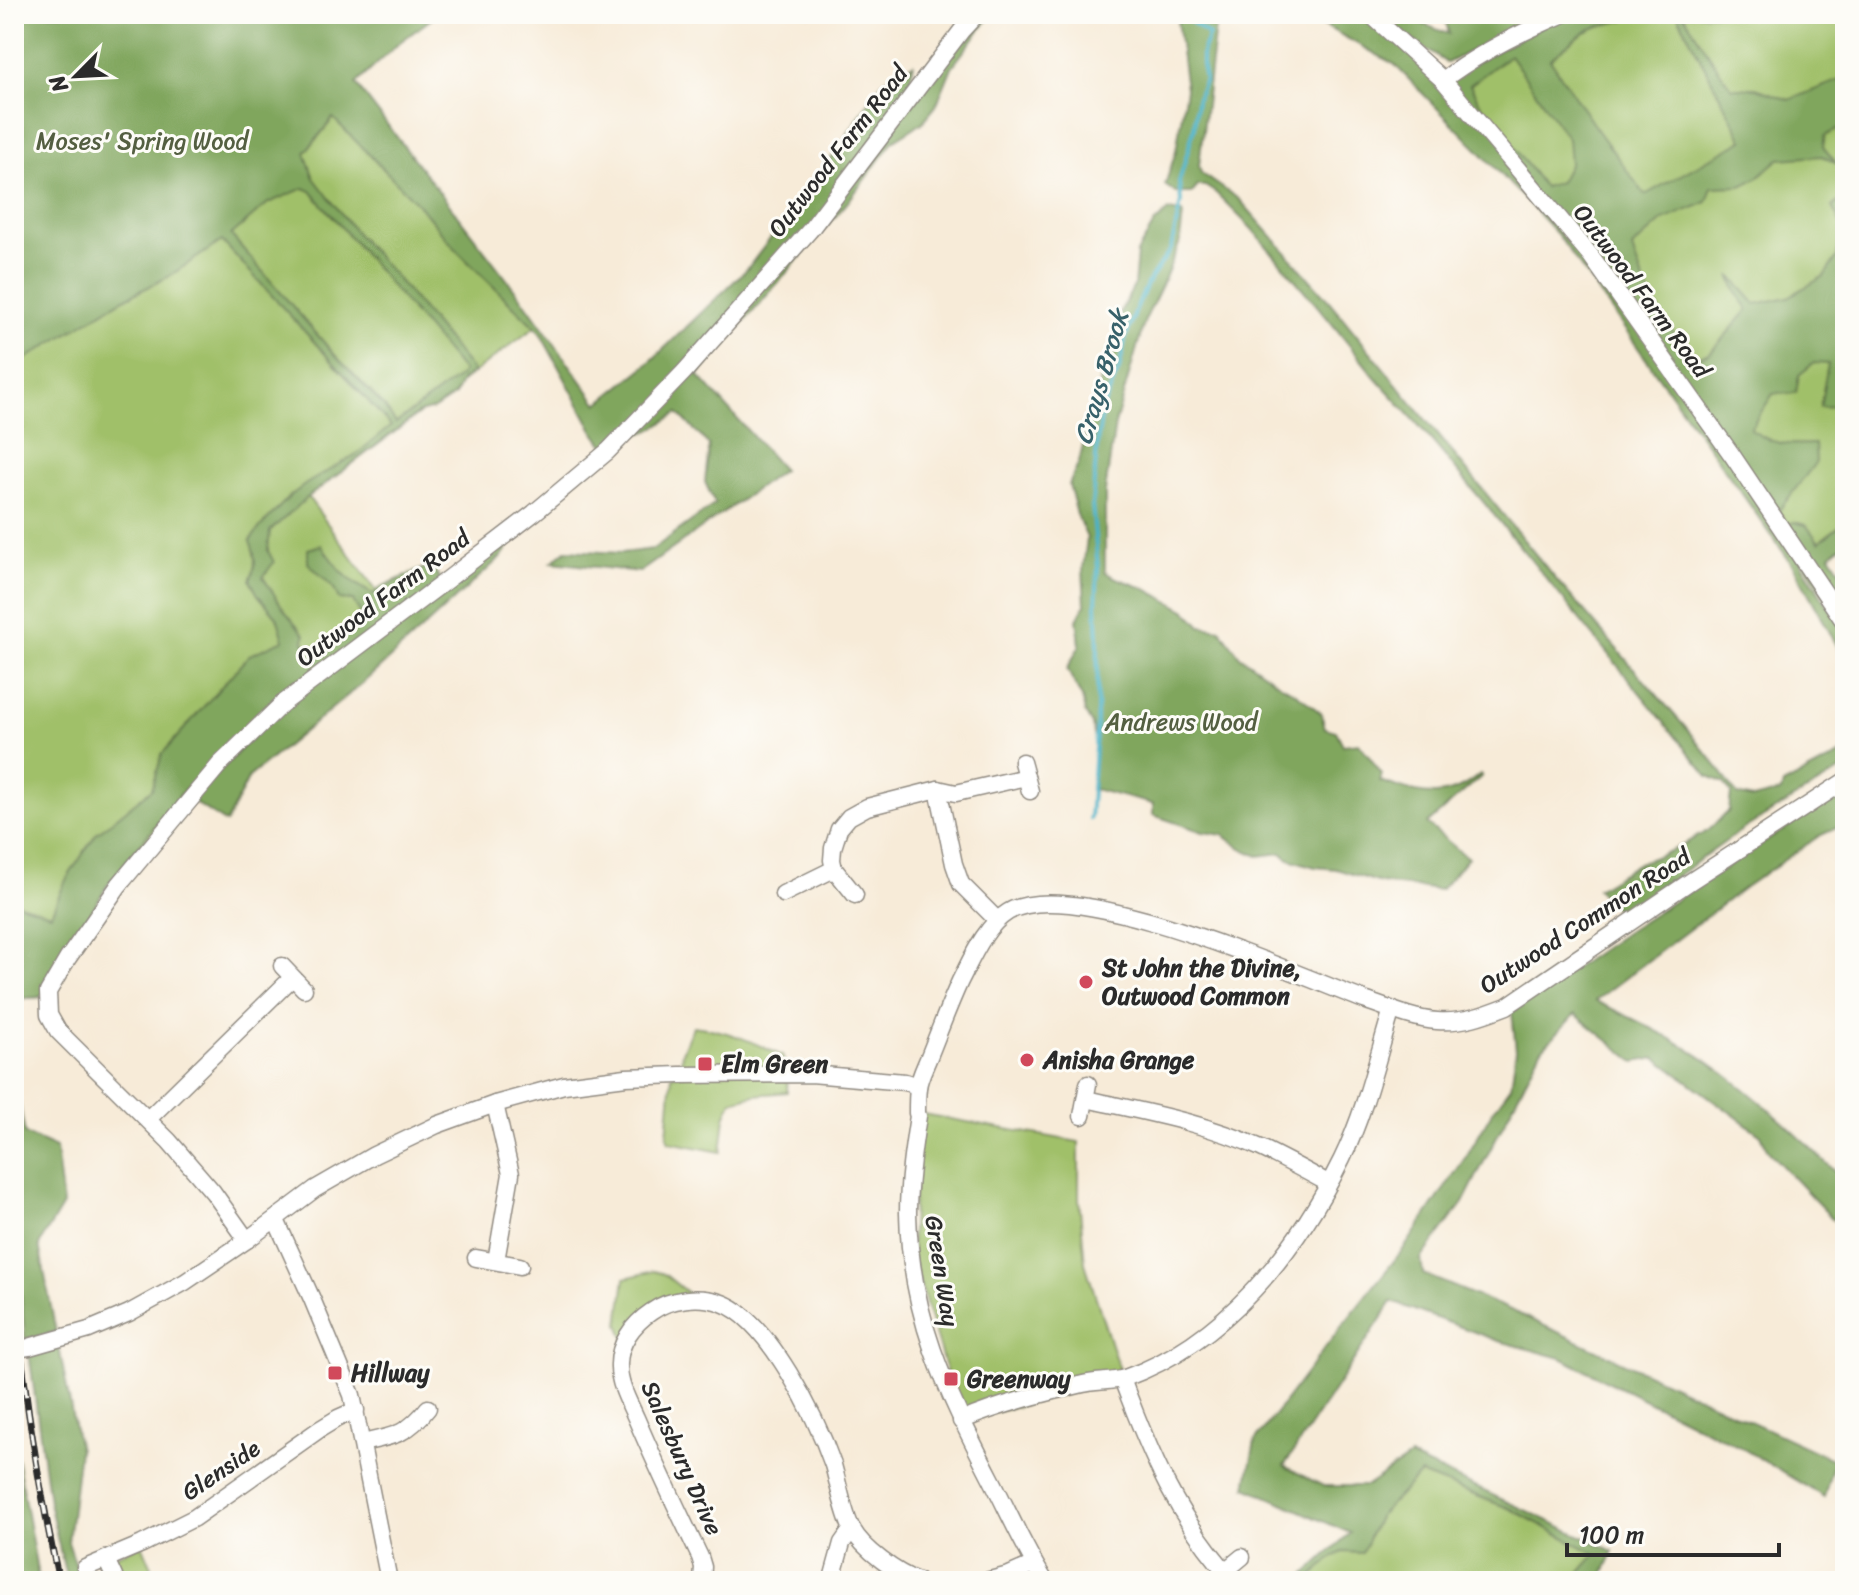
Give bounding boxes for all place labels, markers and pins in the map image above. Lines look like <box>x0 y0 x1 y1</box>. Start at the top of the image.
place label: St John the Divine, Outwood Common <box>1101 947 1301 1017</box>
marker: St John the Divine, Outwood Common <box>1077 973 1095 991</box>
place label: Anisha Grange <box>1042 1039 1195 1081</box>
place label: Elm Green <box>721 1043 828 1085</box>
marker: Anisha Grange <box>1018 1051 1036 1069</box>
marker: Elm Green <box>696 1055 714 1073</box>
place label: Hillway <box>351 1352 430 1394</box>
place label: Greenway <box>967 1358 1071 1400</box>
marker: Hillway <box>326 1364 344 1382</box>
marker: Greenway <box>942 1370 960 1388</box>

